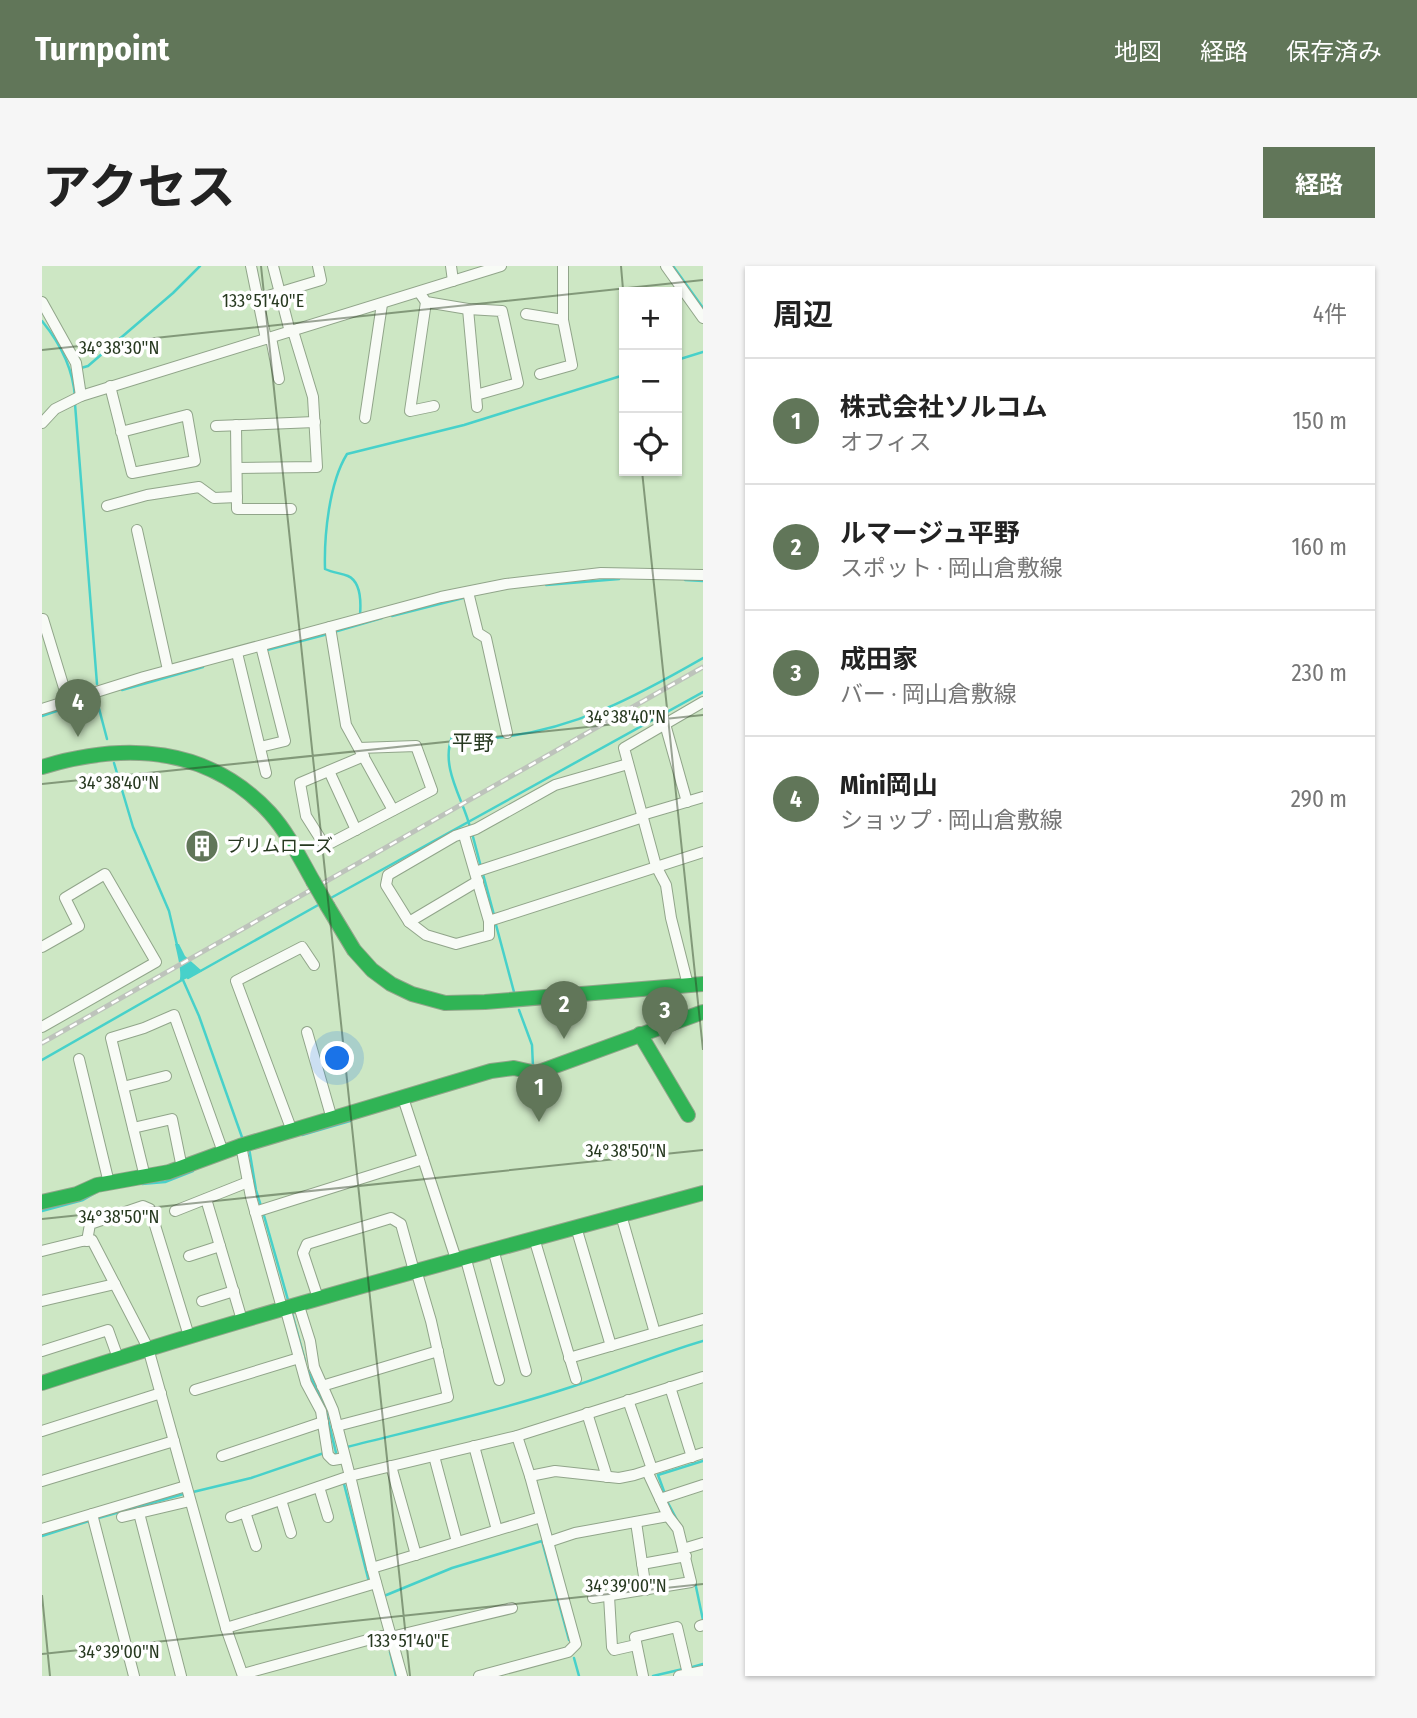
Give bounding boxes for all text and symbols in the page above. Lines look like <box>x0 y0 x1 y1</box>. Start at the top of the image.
text: Turnpoint <box>35 29 169 69</box>
text: 地図 <box>1114 38 1162 66</box>
text: 経路 <box>1200 38 1248 66</box>
text: 保存済み <box>1286 38 1382 66</box>
button: 経路 <box>1263 147 1375 218</box>
text: アクセス <box>42 158 236 217</box>
map controls <box>619 287 682 476</box>
button: + <box>619 287 682 350</box>
text: 133°51'40"E <box>222 290 304 312</box>
text: 周辺 <box>773 297 833 333</box>
text: 4件 <box>1313 300 1347 328</box>
text: 34°38'30"N <box>79 337 159 359</box>
button: − <box>619 350 682 413</box>
text: 株式会社ソルコム <box>840 392 1047 423</box>
text: 1 <box>791 407 801 435</box>
text: 150 m <box>1292 407 1347 435</box>
button: locate <box>619 413 682 476</box>
text: オフィス <box>840 428 932 456</box>
text: ルマージュ平野 <box>840 518 1020 549</box>
text: 2 <box>791 533 801 561</box>
text: 160 m <box>1292 533 1347 561</box>
text: スポット · 岡山倉敷線 <box>840 554 1063 582</box>
text: 成田家 <box>840 644 918 675</box>
text: 3 <box>791 659 801 687</box>
text: 230 m <box>1291 659 1347 687</box>
pin: 4 <box>55 679 101 737</box>
text: バー · 岡山倉敷線 <box>840 680 1017 708</box>
text: 34°38'40"N <box>586 706 666 728</box>
district label: 平野 <box>452 730 494 756</box>
text: Mini岡山 <box>840 770 938 801</box>
text: 34°38'40"N <box>79 772 159 794</box>
text: 4 <box>790 785 802 813</box>
text: 290 m <box>1291 785 1347 813</box>
text: ショップ · 岡山倉敷線 <box>840 806 1063 834</box>
building icon: プリムローズ <box>183 827 221 865</box>
place label: プリムローズ <box>226 835 333 857</box>
pin: 2 <box>541 981 587 1039</box>
pin: 3 <box>642 987 688 1045</box>
your location <box>320 1041 354 1075</box>
pin: 1 <box>516 1064 562 1122</box>
text: 34°38'50"N <box>586 1140 666 1162</box>
text: 34°38'50"N <box>79 1206 159 1228</box>
text: 34°39'00"N <box>585 1575 667 1597</box>
text: 133°51'40"E <box>367 1630 449 1652</box>
text: 34°39'00"N <box>78 1641 160 1663</box>

